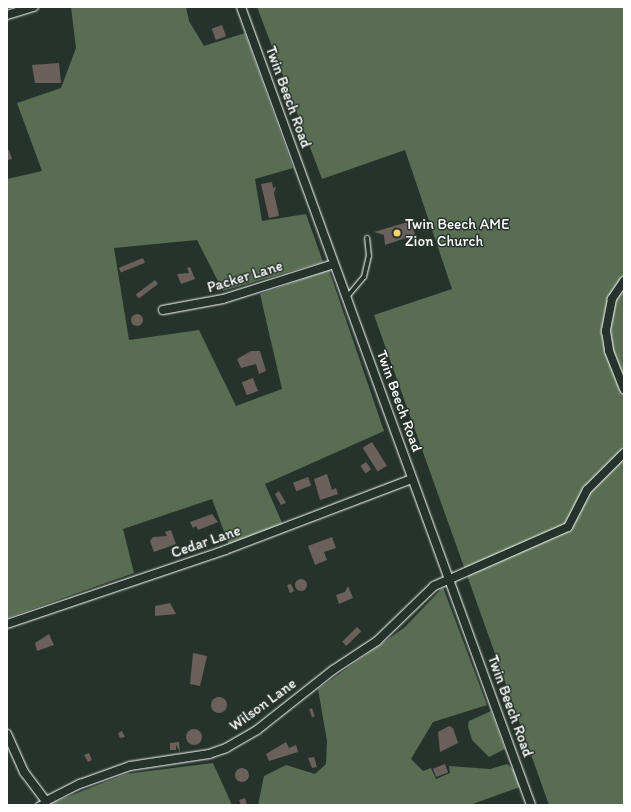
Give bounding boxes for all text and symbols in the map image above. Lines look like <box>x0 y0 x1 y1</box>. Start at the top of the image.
street label: Twin Beech Road <box>261 44 315 150</box>
place label: Twin Beech AME Zion Church <box>405 215 509 250</box>
marker: Twin Beech AME Zion Church <box>392 228 402 238</box>
street label: Packer Lane <box>205 257 285 297</box>
street label: Twin Beech Road <box>372 348 426 454</box>
street label: Cedar Lane <box>169 522 243 562</box>
street label: Twin Beech Road <box>483 653 537 759</box>
street label: Wilson Lane <box>226 675 300 735</box>

